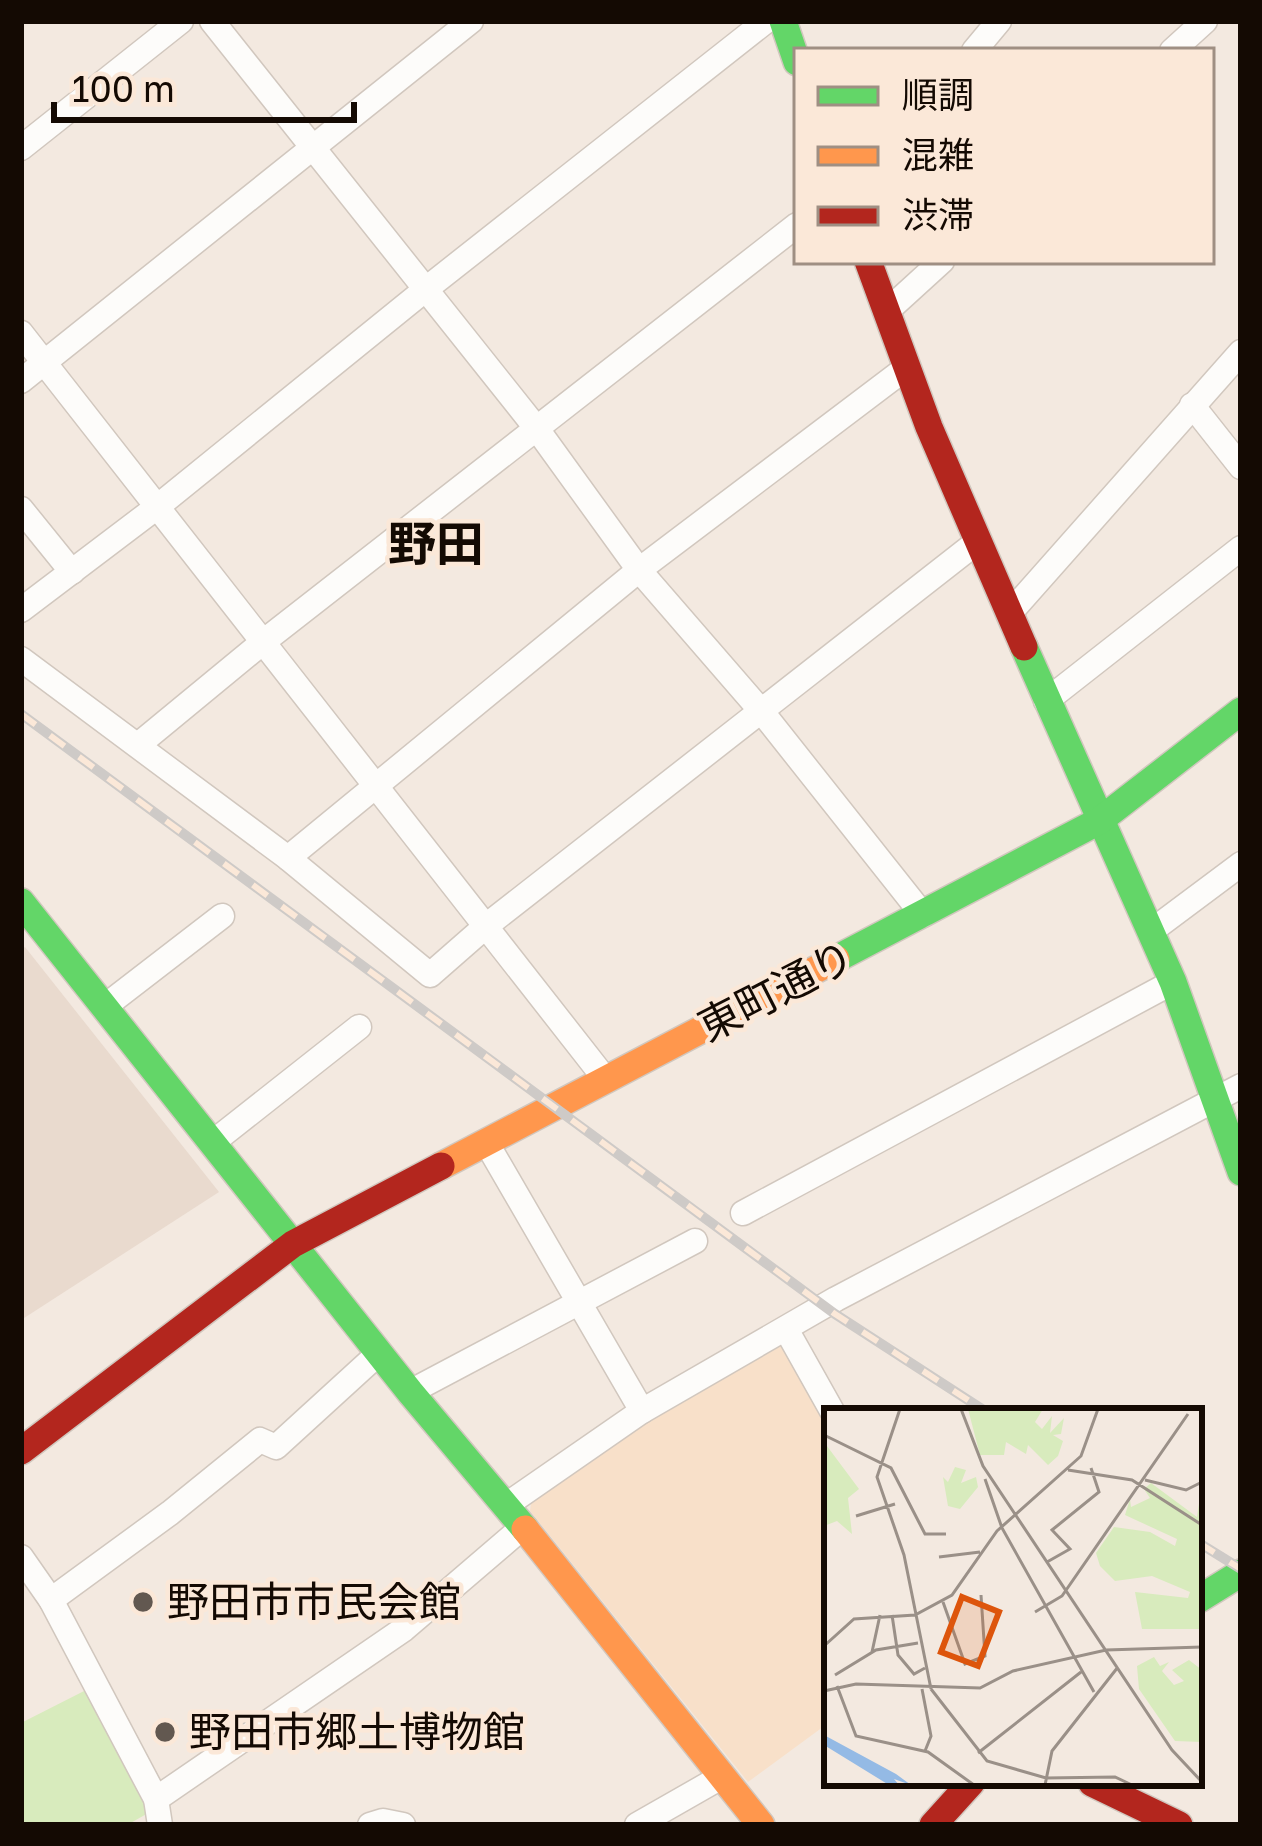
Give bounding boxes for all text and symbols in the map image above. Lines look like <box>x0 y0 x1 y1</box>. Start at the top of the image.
scale bar <box>54 48 354 122</box>
legend <box>794 48 1214 264</box>
text: 100 m <box>72 67 175 110</box>
text: 順調 <box>902 73 974 116</box>
text: 混雑 <box>902 133 974 176</box>
text: 渋滞 <box>902 193 974 236</box>
district label: 野田 <box>388 514 484 572</box>
street label: 東町通り <box>689 930 862 1051</box>
inset map <box>824 1408 1202 1786</box>
place label: 野田市市民会館 <box>167 1576 461 1626</box>
marker: 野田市市民会館 <box>130 1589 156 1615</box>
place label: 野田市郷土博物館 <box>189 1706 525 1756</box>
marker: 野田市郷土博物館 <box>152 1719 178 1745</box>

